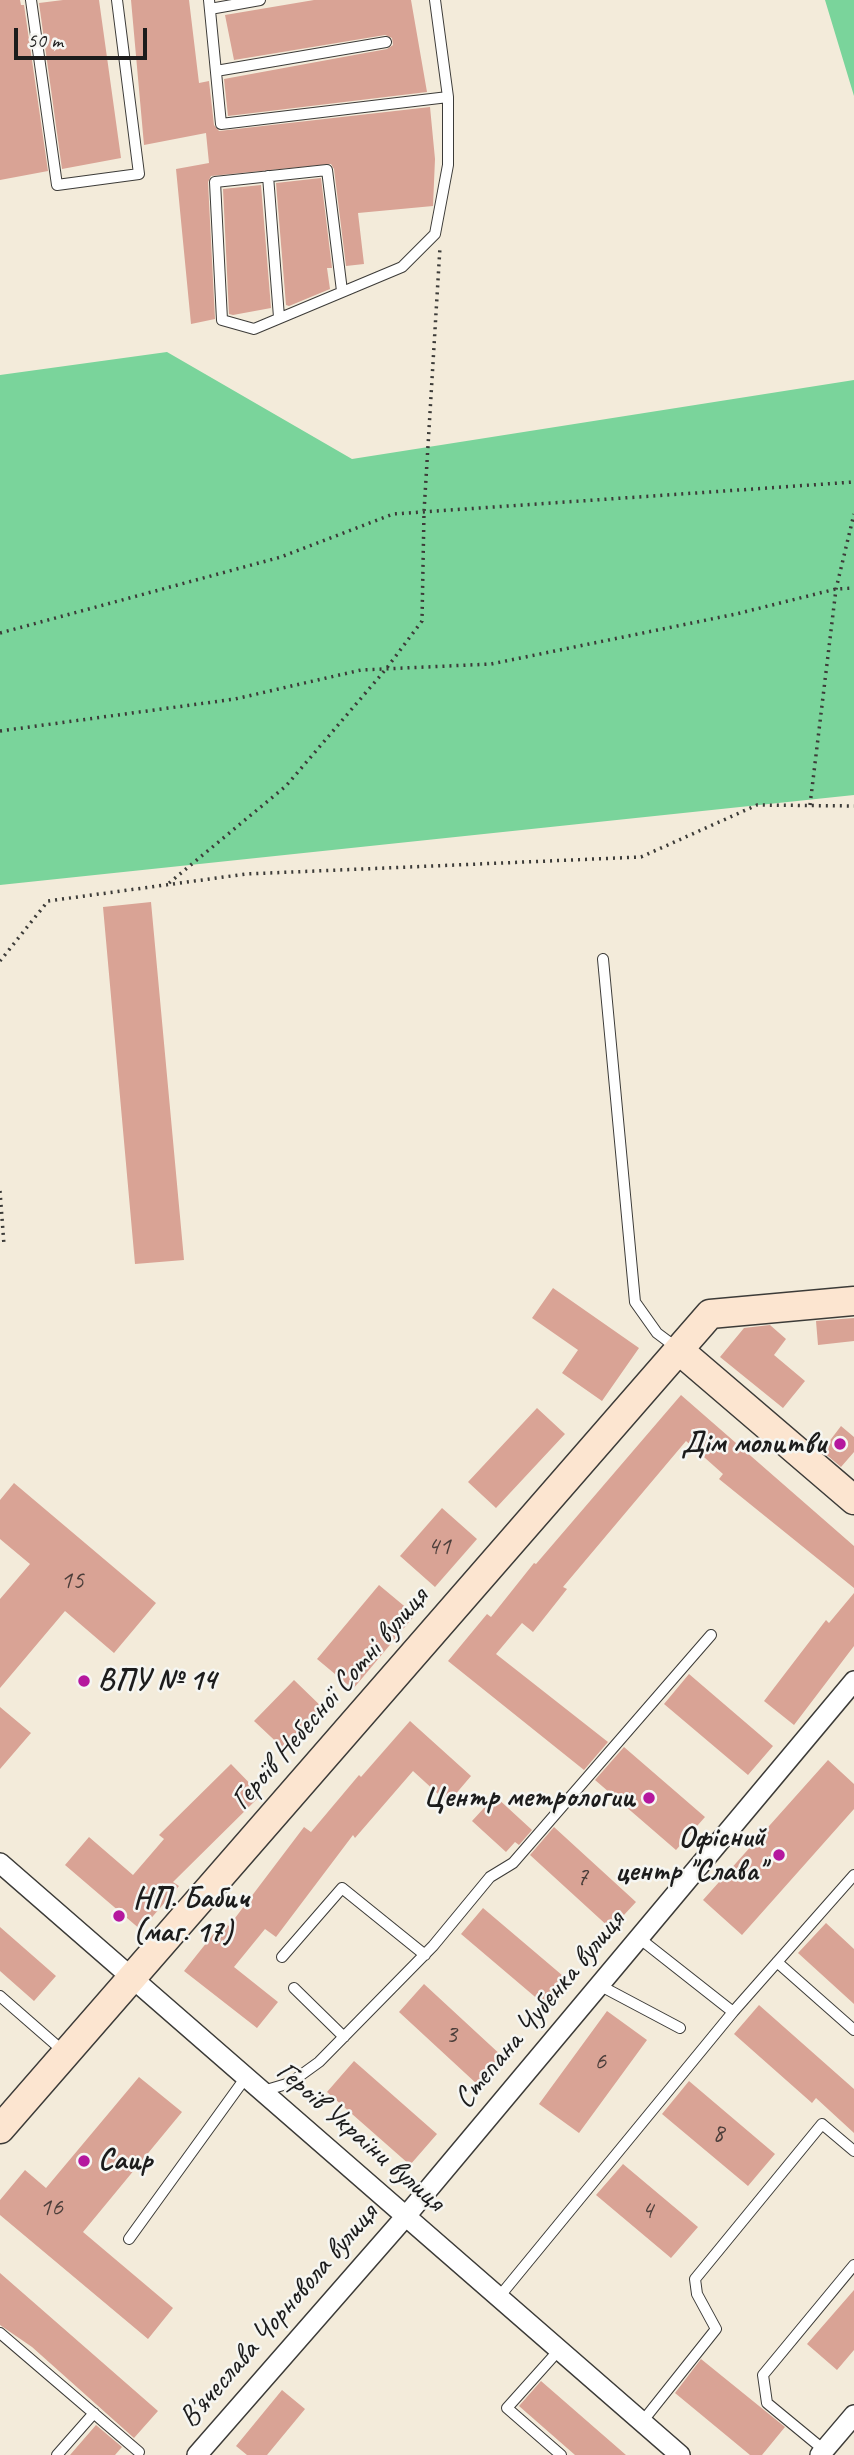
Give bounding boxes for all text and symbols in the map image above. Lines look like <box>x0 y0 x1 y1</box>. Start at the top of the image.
scale bar <box>18 14 150 58</box>
text: 50 m <box>27 27 63 53</box>
place label: Дім молитви <box>681 1426 826 1462</box>
marker: Дім молитви <box>832 1436 848 1452</box>
house number: 41 <box>427 1531 451 1563</box>
house number: 15 <box>60 1565 84 1597</box>
street label: Героїв Небесної Сотні вулиця <box>223 1580 437 1818</box>
place label: ВПУ № 14 <box>98 1663 216 1699</box>
marker: ВПУ № 14 <box>76 1673 92 1689</box>
place label: Центр метрологии <box>423 1780 635 1816</box>
marker: Центр метрологии <box>641 1790 657 1806</box>
place label: Офісний центр "Слава" <box>615 1820 765 1890</box>
marker: Офісний центр "Слава" <box>771 1847 787 1863</box>
house number: 7 <box>576 1862 588 1894</box>
place label: НП. Бабич (маг. 17) <box>133 1881 249 1952</box>
street label: Степана Чубенка вулиця <box>447 1904 633 2116</box>
marker: НП. Бабич (маг. 17) <box>111 1908 127 1924</box>
house number: 3 <box>445 2019 457 2051</box>
house number: 6 <box>594 2046 606 2078</box>
street label: Героїв України вулиця <box>268 2054 452 2220</box>
house number: 8 <box>712 2118 724 2150</box>
place label: Саир <box>98 2143 152 2179</box>
marker: Саир <box>76 2153 92 2169</box>
house number: 16 <box>39 2192 63 2224</box>
house number: 4 <box>641 2195 653 2227</box>
street label: В'ячеслава Чорновола вулиця <box>172 2197 386 2435</box>

